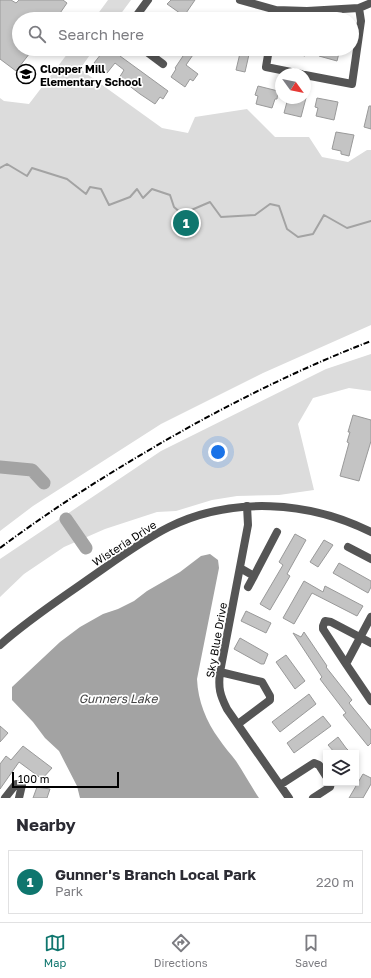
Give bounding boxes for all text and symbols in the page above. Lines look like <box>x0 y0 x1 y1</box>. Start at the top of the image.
search box <box>12 12 359 56</box>
icon: search <box>26 23 48 45</box>
text: Search here <box>58 25 144 43</box>
place label: Clopper Mill Elementary School <box>40 62 142 88</box>
school or university icon: Clopper Mill Elementary School <box>15 63 37 85</box>
north arrow <box>275 68 311 104</box>
pin: 1 <box>173 208 199 238</box>
your location <box>208 442 228 462</box>
street label: Wisteria Drive <box>90 518 158 568</box>
street label: Sky Blue Drive <box>203 601 229 679</box>
water label: Gunners Lake <box>79 691 158 706</box>
map controls <box>323 750 359 786</box>
button: layers <box>323 750 359 786</box>
scale bar <box>12 770 119 789</box>
text: 100 m <box>18 772 49 785</box>
text: Nearby <box>16 814 76 835</box>
text: Gunner's Branch Local Park <box>55 865 256 883</box>
text: 1 <box>27 874 33 890</box>
text: 220 m <box>316 874 354 890</box>
text: Park <box>55 883 83 899</box>
tab: Map <box>44 932 66 969</box>
tab: Directions <box>154 932 208 969</box>
tab: Saved <box>295 932 327 969</box>

